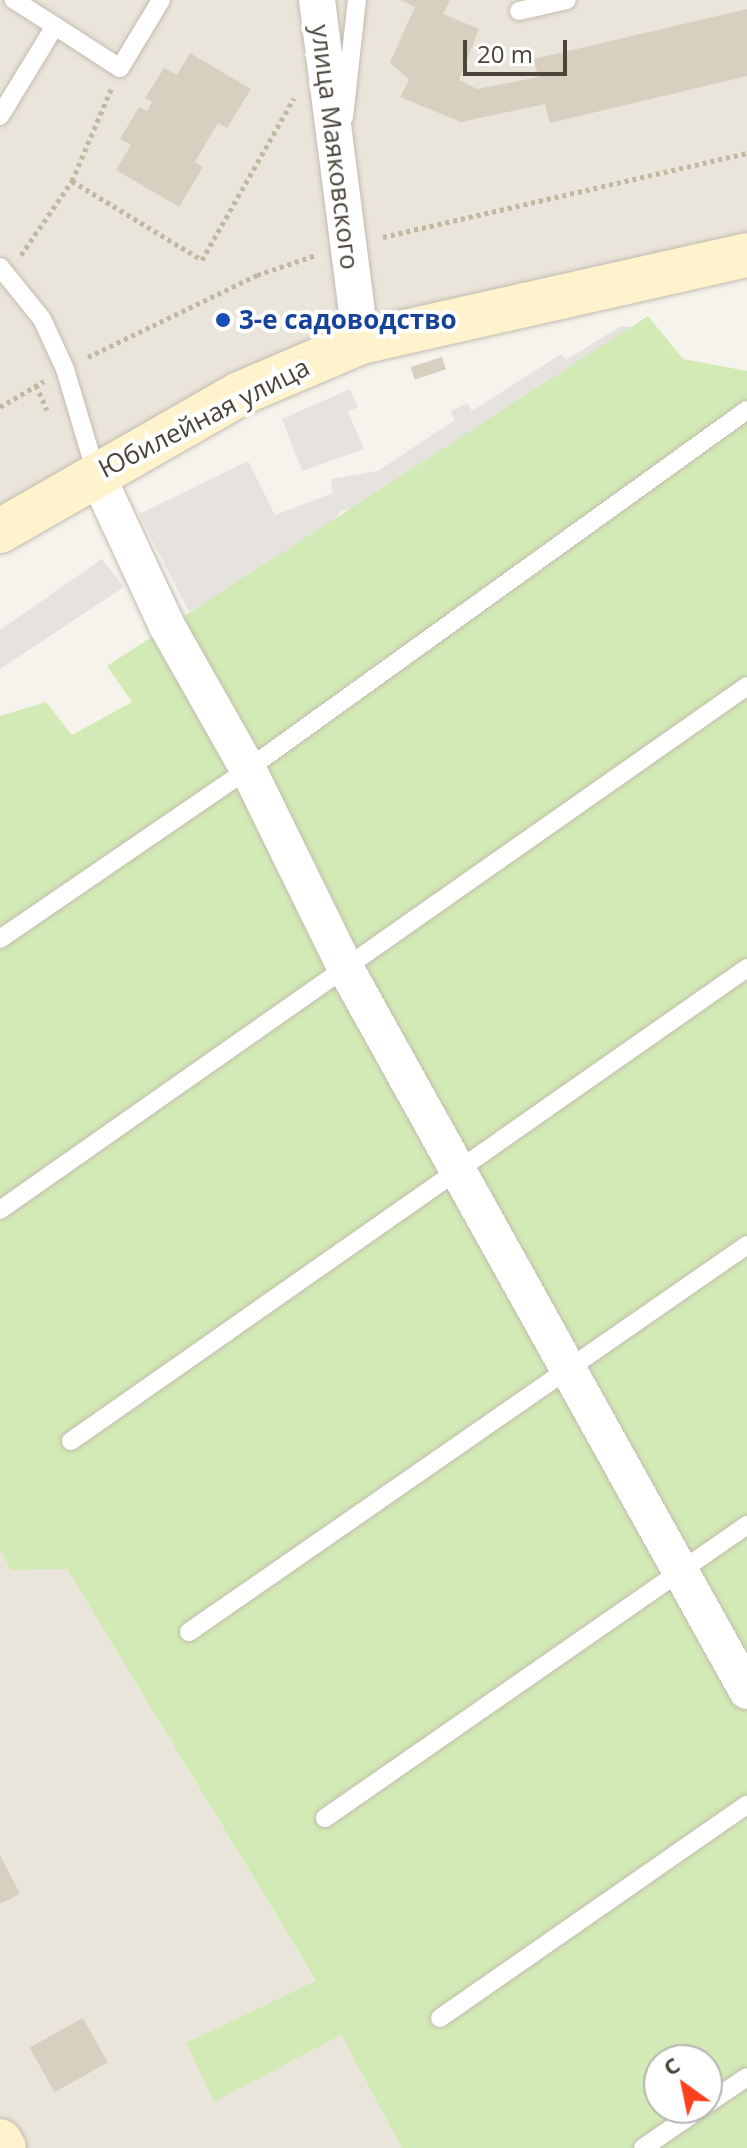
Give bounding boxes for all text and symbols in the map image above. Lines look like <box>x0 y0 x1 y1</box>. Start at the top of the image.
street label: улица Маяковского <box>304 23 366 271</box>
scale bar <box>467 24 571 74</box>
text: 20 m <box>477 37 533 70</box>
place label: 3-е садоводство <box>239 304 457 336</box>
marker: 3-е садоводство <box>214 311 232 329</box>
street label: Юбилейная улица <box>93 351 315 485</box>
north arrow <box>643 2044 723 2124</box>
text: С <box>657 2049 685 2082</box>

